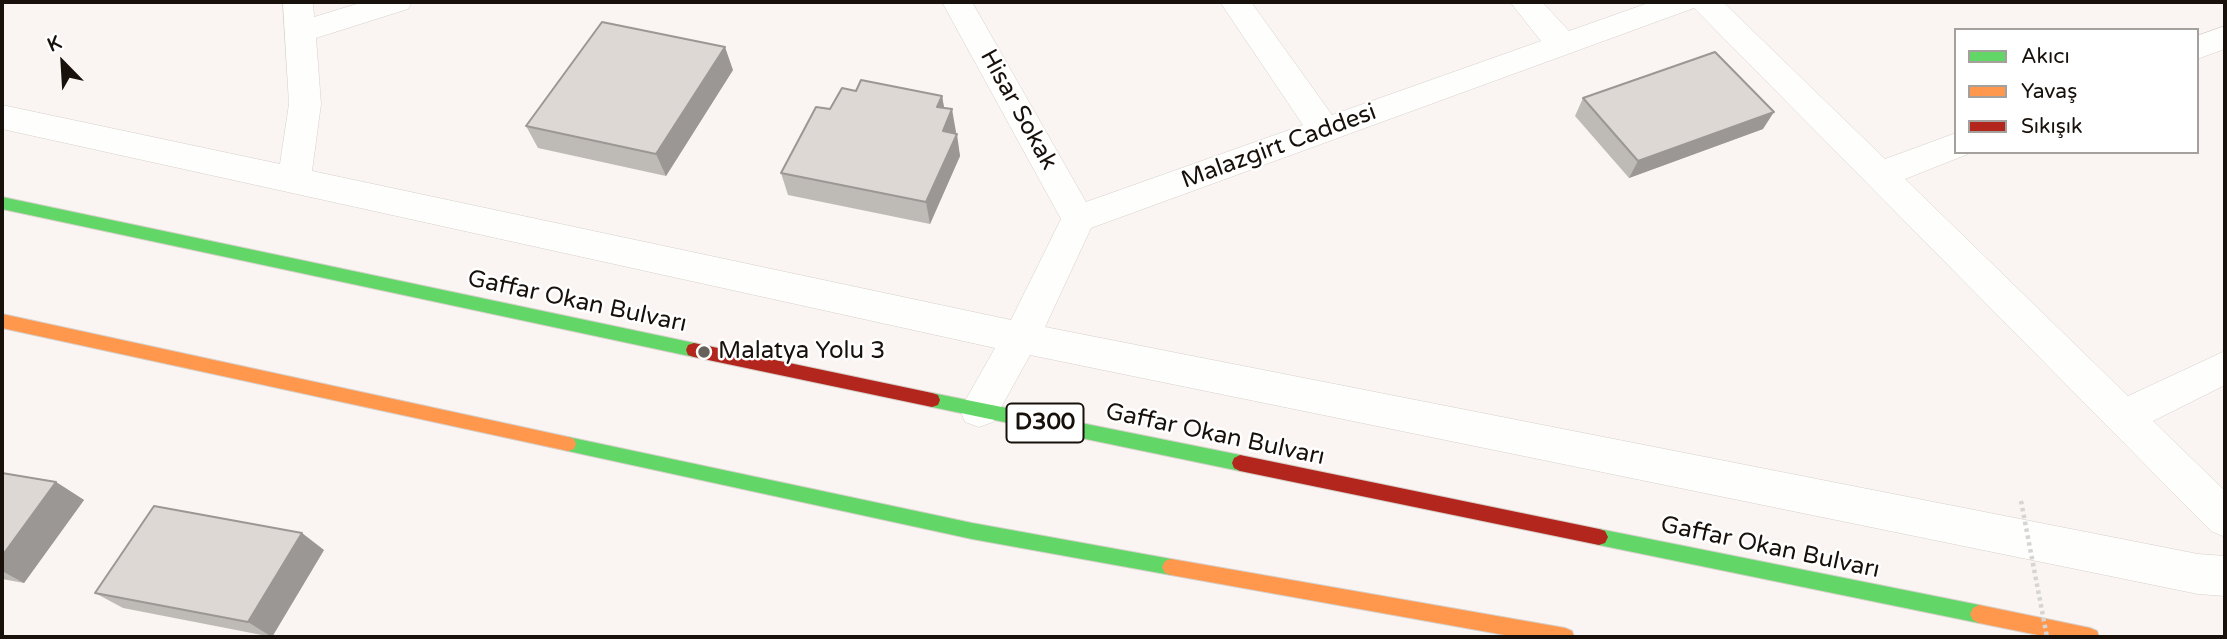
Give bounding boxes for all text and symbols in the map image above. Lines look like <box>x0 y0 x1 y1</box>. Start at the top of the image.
north arrow <box>28 28 98 98</box>
legend <box>1954 28 2199 154</box>
text: K <box>44 31 65 56</box>
text: Akıcı <box>2021 44 2070 69</box>
street label: Hisar Sokak <box>973 45 1063 175</box>
text: Yavaş <box>2021 79 2077 104</box>
street label: Malazgirt Caddesi <box>1178 98 1380 196</box>
text: Sıkışık <box>2021 114 2082 139</box>
street label: Gaffar Okan Bulvarı <box>465 265 689 339</box>
place label: Malatya Yolu 3 <box>718 338 885 366</box>
marker: Malatya Yolu 3 <box>696 344 712 360</box>
street label: Gaffar Okan Bulvarı <box>1103 398 1327 472</box>
road number: D300 <box>1006 404 1084 442</box>
street label: Gaffar Okan Bulvarı <box>1658 511 1882 585</box>

